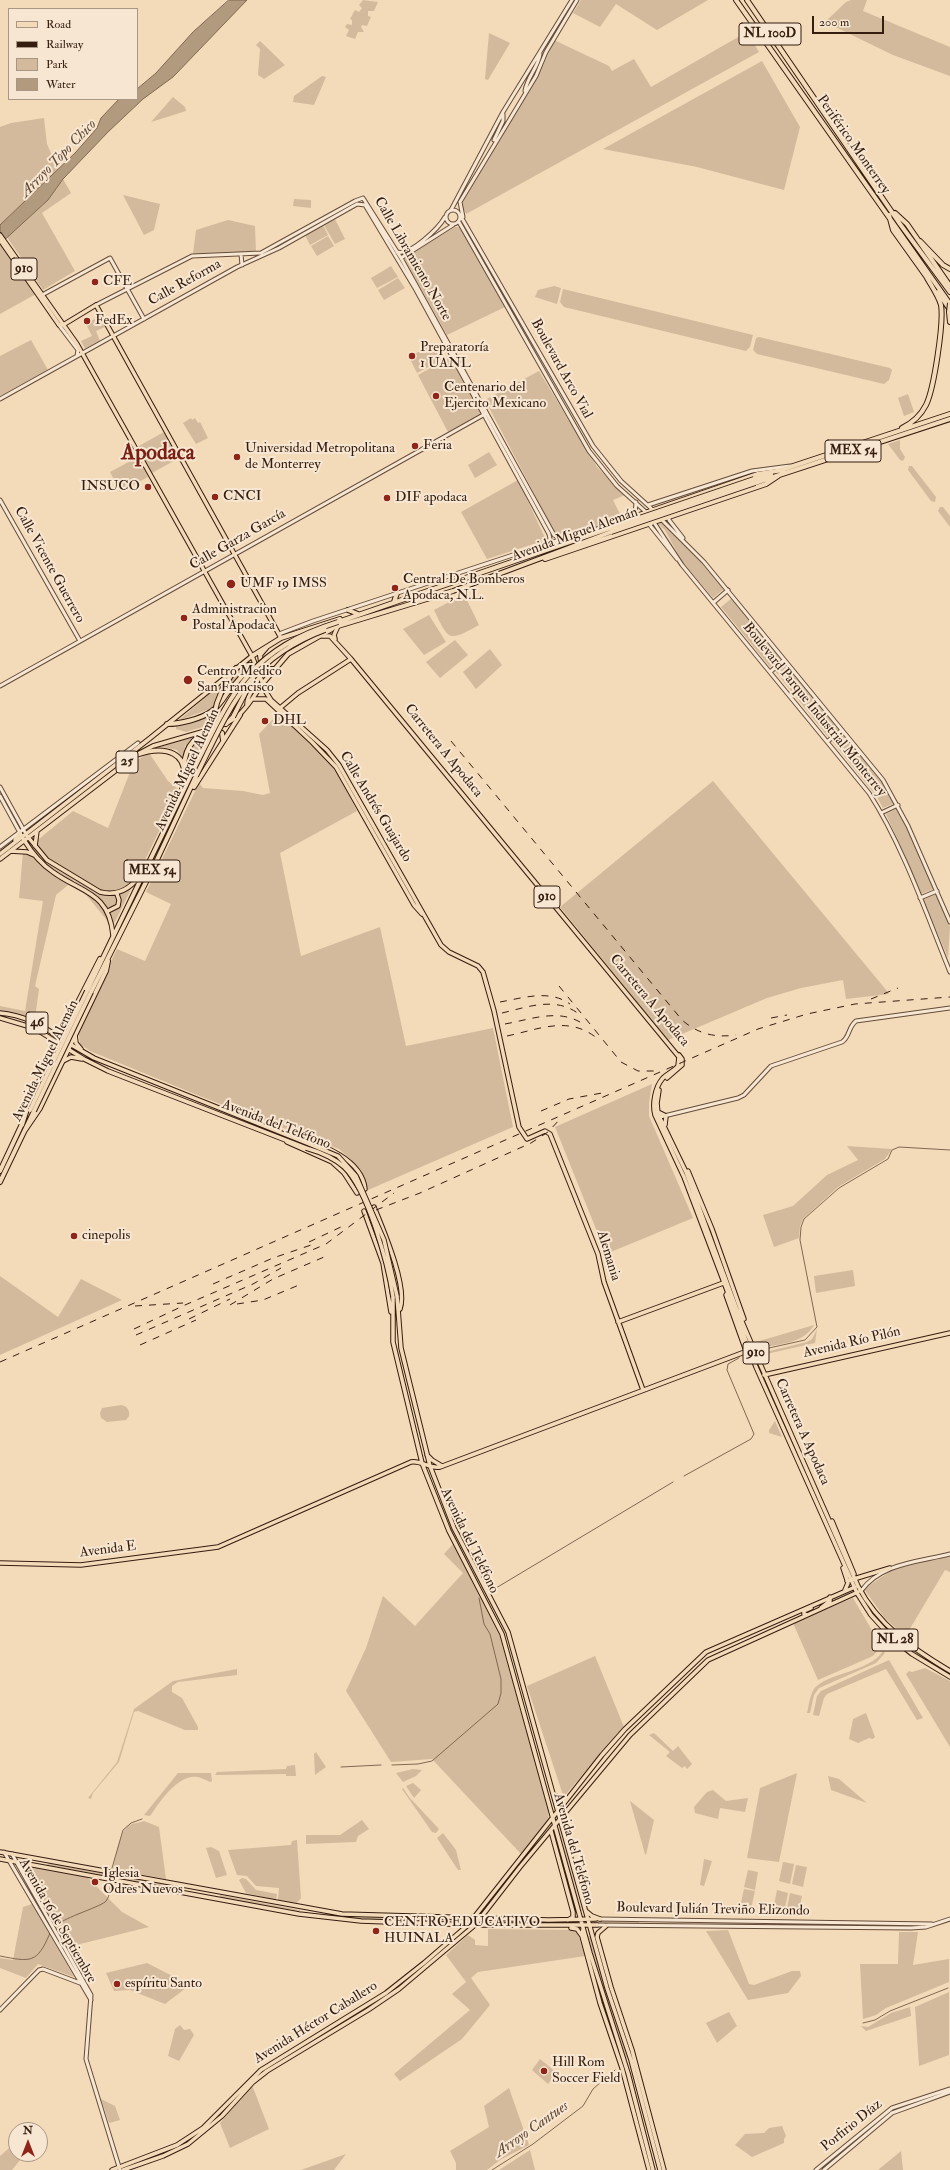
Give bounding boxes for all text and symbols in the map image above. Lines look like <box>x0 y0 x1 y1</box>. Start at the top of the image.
legend <box>8 8 138 100</box>
scale bar <box>814 8 886 34</box>
text: 200 m <box>819 15 849 30</box>
text: Road <box>46 17 71 32</box>
road number: NL 100D <box>739 23 801 45</box>
text: Railway <box>46 37 83 52</box>
text: Park <box>46 57 68 72</box>
text: Water <box>46 77 75 92</box>
street label: Periférico Monterrey <box>813 92 893 198</box>
water label: Arroyo Topo Chico <box>17 116 101 202</box>
street label: Calle Libramiento Norte <box>370 194 454 324</box>
street label: Calle Reforma <box>146 256 224 310</box>
road number: 910 <box>11 258 37 280</box>
place label: CFE <box>103 274 132 290</box>
marker: CFE <box>90 277 100 287</box>
place label: FedEx <box>95 313 132 329</box>
marker: FedEx <box>82 316 92 326</box>
street label: Boulevard Arco Vial <box>527 316 595 422</box>
place label: Preparatoría 1 UANL <box>420 340 489 372</box>
marker: Preparatoría 1 UANL <box>407 351 417 361</box>
place label: Centenario del Ejercito Mexicano <box>444 380 546 412</box>
marker: Centenario del Ejercito Mexicano <box>431 391 441 401</box>
place label: Feria <box>423 438 452 454</box>
road number: MEX 54 <box>825 440 881 462</box>
district label: Apodaca <box>121 441 195 467</box>
place label: Universidad Metropolitana de Monterrey <box>245 441 395 474</box>
marker: Feria <box>410 441 420 451</box>
marker: Universidad Metropolitana de Monterrey <box>232 452 242 462</box>
place label: INSUCO <box>81 479 140 495</box>
marker: INSUCO <box>143 482 153 492</box>
place label: CNCI <box>223 489 262 505</box>
place label: DIF apodaca <box>395 490 467 506</box>
marker: CNCI <box>210 492 220 502</box>
marker: DIF apodaca <box>382 493 392 503</box>
street label: Calle Vicente Guerrero <box>10 504 88 626</box>
street label: Avenida Miguel Alemán <box>510 504 640 566</box>
street label: Calle Garza García <box>187 506 289 574</box>
place label: Central De Bomberos Apodaca, N.L. <box>403 572 525 604</box>
place label: UMF 19 IMSS <box>240 576 327 592</box>
marker: UMF 19 IMSS <box>225 578 237 590</box>
marker: Central De Bomberos Apodaca, N.L. <box>390 583 400 593</box>
place label: Administracion Postal Apodaca <box>192 602 277 634</box>
marker: Administracion Postal Apodaca <box>179 613 189 623</box>
street label: Boulevard Parque Industrial Monterrey <box>739 620 889 800</box>
place label: Centro Medico San Francisco <box>197 664 282 696</box>
marker: Centro Medico San Francisco <box>182 674 194 686</box>
street label: Carretera A Apodaca <box>400 701 486 801</box>
street label: Avenida Miguel Alemán <box>152 706 224 834</box>
place label: DHL <box>273 713 306 729</box>
marker: DHL <box>260 716 270 726</box>
street label: Calle Andrés Guajardo <box>335 749 415 865</box>
road number: 25 <box>116 751 138 773</box>
road number: MEX 54 <box>124 860 180 882</box>
road number: 910 <box>534 886 560 908</box>
street label: Carretera A Apodaca <box>606 952 692 1050</box>
street label: Avenida Miguel Alemán <box>9 998 83 1124</box>
road number: 46 <box>26 1012 48 1034</box>
street label: Avenida del Teléfono <box>219 1097 333 1153</box>
place label: cinepolis <box>82 1228 130 1244</box>
street label: Alemania <box>592 1229 624 1283</box>
marker: cinepolis <box>69 1231 79 1241</box>
street label: Avenida Río Pilón <box>802 1324 902 1362</box>
road number: 910 <box>743 1342 769 1364</box>
street label: Carretera A Apodaca <box>771 1376 833 1488</box>
street label: Avenida del Teléfono <box>436 1486 502 1596</box>
street label: Avenida E <box>79 1538 137 1562</box>
road number: NL 28 <box>872 1629 918 1651</box>
street label: Avenida del Teléfono <box>549 1791 597 1907</box>
street label: Avenida 16 de Septiembre <box>15 1856 99 1986</box>
place label: Iglesia Odres Nuevos <box>103 1866 183 1898</box>
marker: Iglesia Odres Nuevos <box>90 1877 100 1887</box>
street label: Boulevard Julián Treviño Elizondo <box>616 1900 810 1920</box>
place label: CENTRO EDUCATIVO HUINALA <box>384 1915 540 1948</box>
marker: CENTRO EDUCATIVO HUINALA <box>371 1926 381 1936</box>
place label: espíritu Santo <box>125 1976 202 1992</box>
street label: Avenida Héctor Caballero <box>251 1978 381 2068</box>
marker: espíritu Santo <box>112 1979 122 1989</box>
place label: Hill Rom Soccer Field <box>552 2055 620 2088</box>
marker: Hill Rom Soccer Field <box>539 2066 549 2076</box>
street label: Porfirio Díaz <box>818 2096 886 2156</box>
water label: Arroyo Cantues <box>491 2098 573 2162</box>
north arrow <box>8 2122 48 2162</box>
text: N <box>23 2124 33 2137</box>

